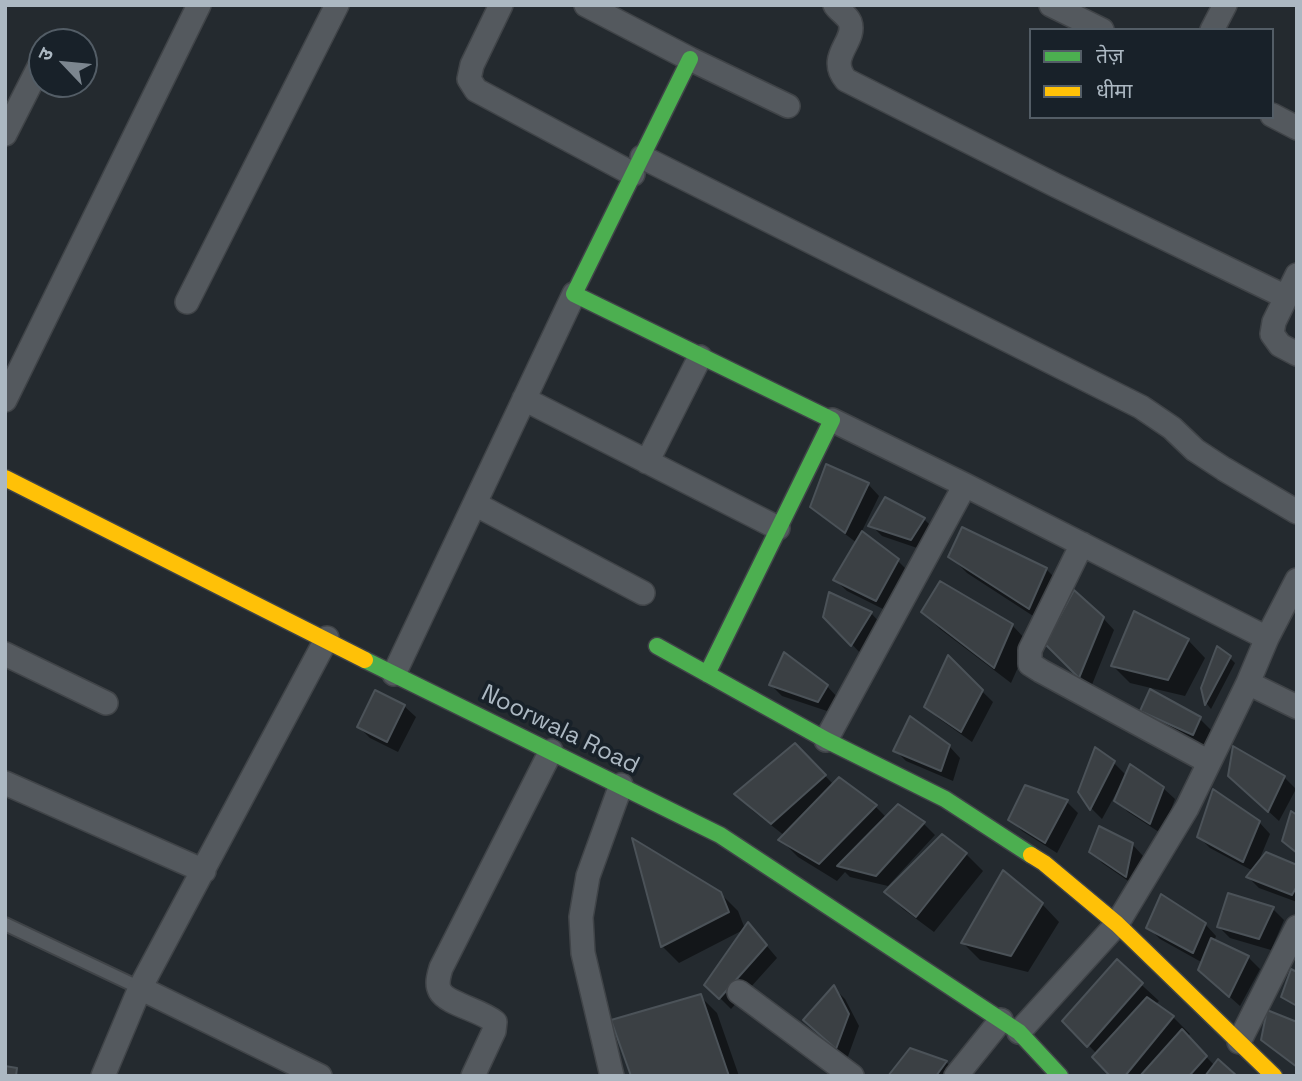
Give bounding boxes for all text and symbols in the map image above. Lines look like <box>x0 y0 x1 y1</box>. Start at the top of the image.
north arrow <box>28 28 98 98</box>
legend <box>1029 28 1274 119</box>
text: तेज़ <box>1096 42 1124 69</box>
text: उ <box>32 44 59 65</box>
text: धीमा <box>1096 77 1132 104</box>
street label: Noorwala Road <box>476 679 644 781</box>

